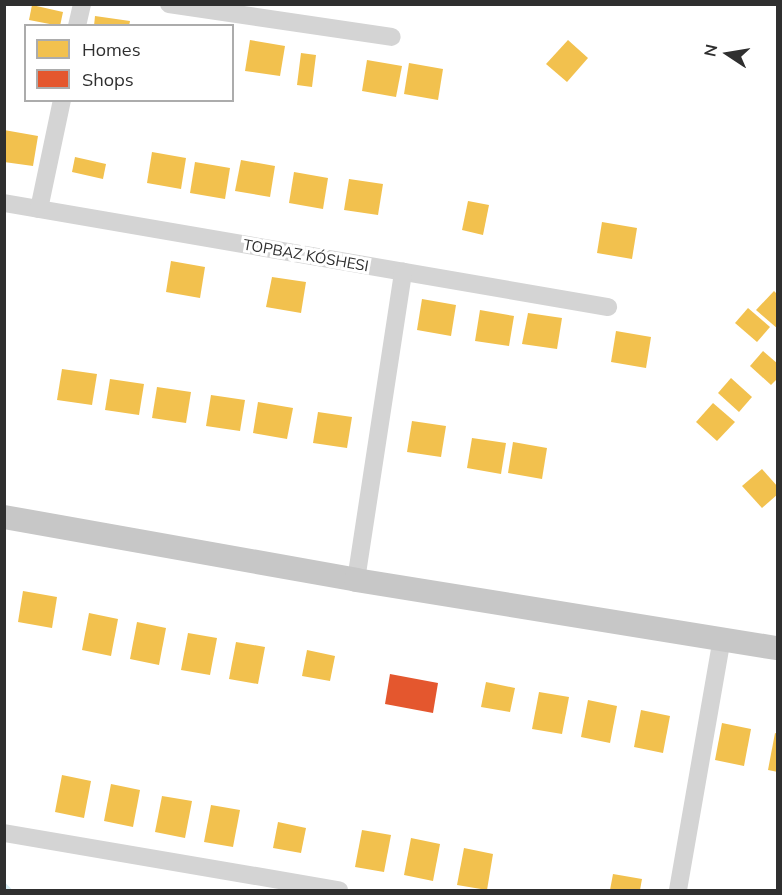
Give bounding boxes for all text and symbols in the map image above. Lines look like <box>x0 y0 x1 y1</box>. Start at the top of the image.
legend <box>24 24 234 102</box>
north arrow <box>698 24 758 84</box>
text: Homes <box>82 38 141 61</box>
text: N <box>699 42 721 58</box>
text: Shops <box>82 68 134 91</box>
street label: TOPBAZ KÓSHESI <box>242 235 370 275</box>

